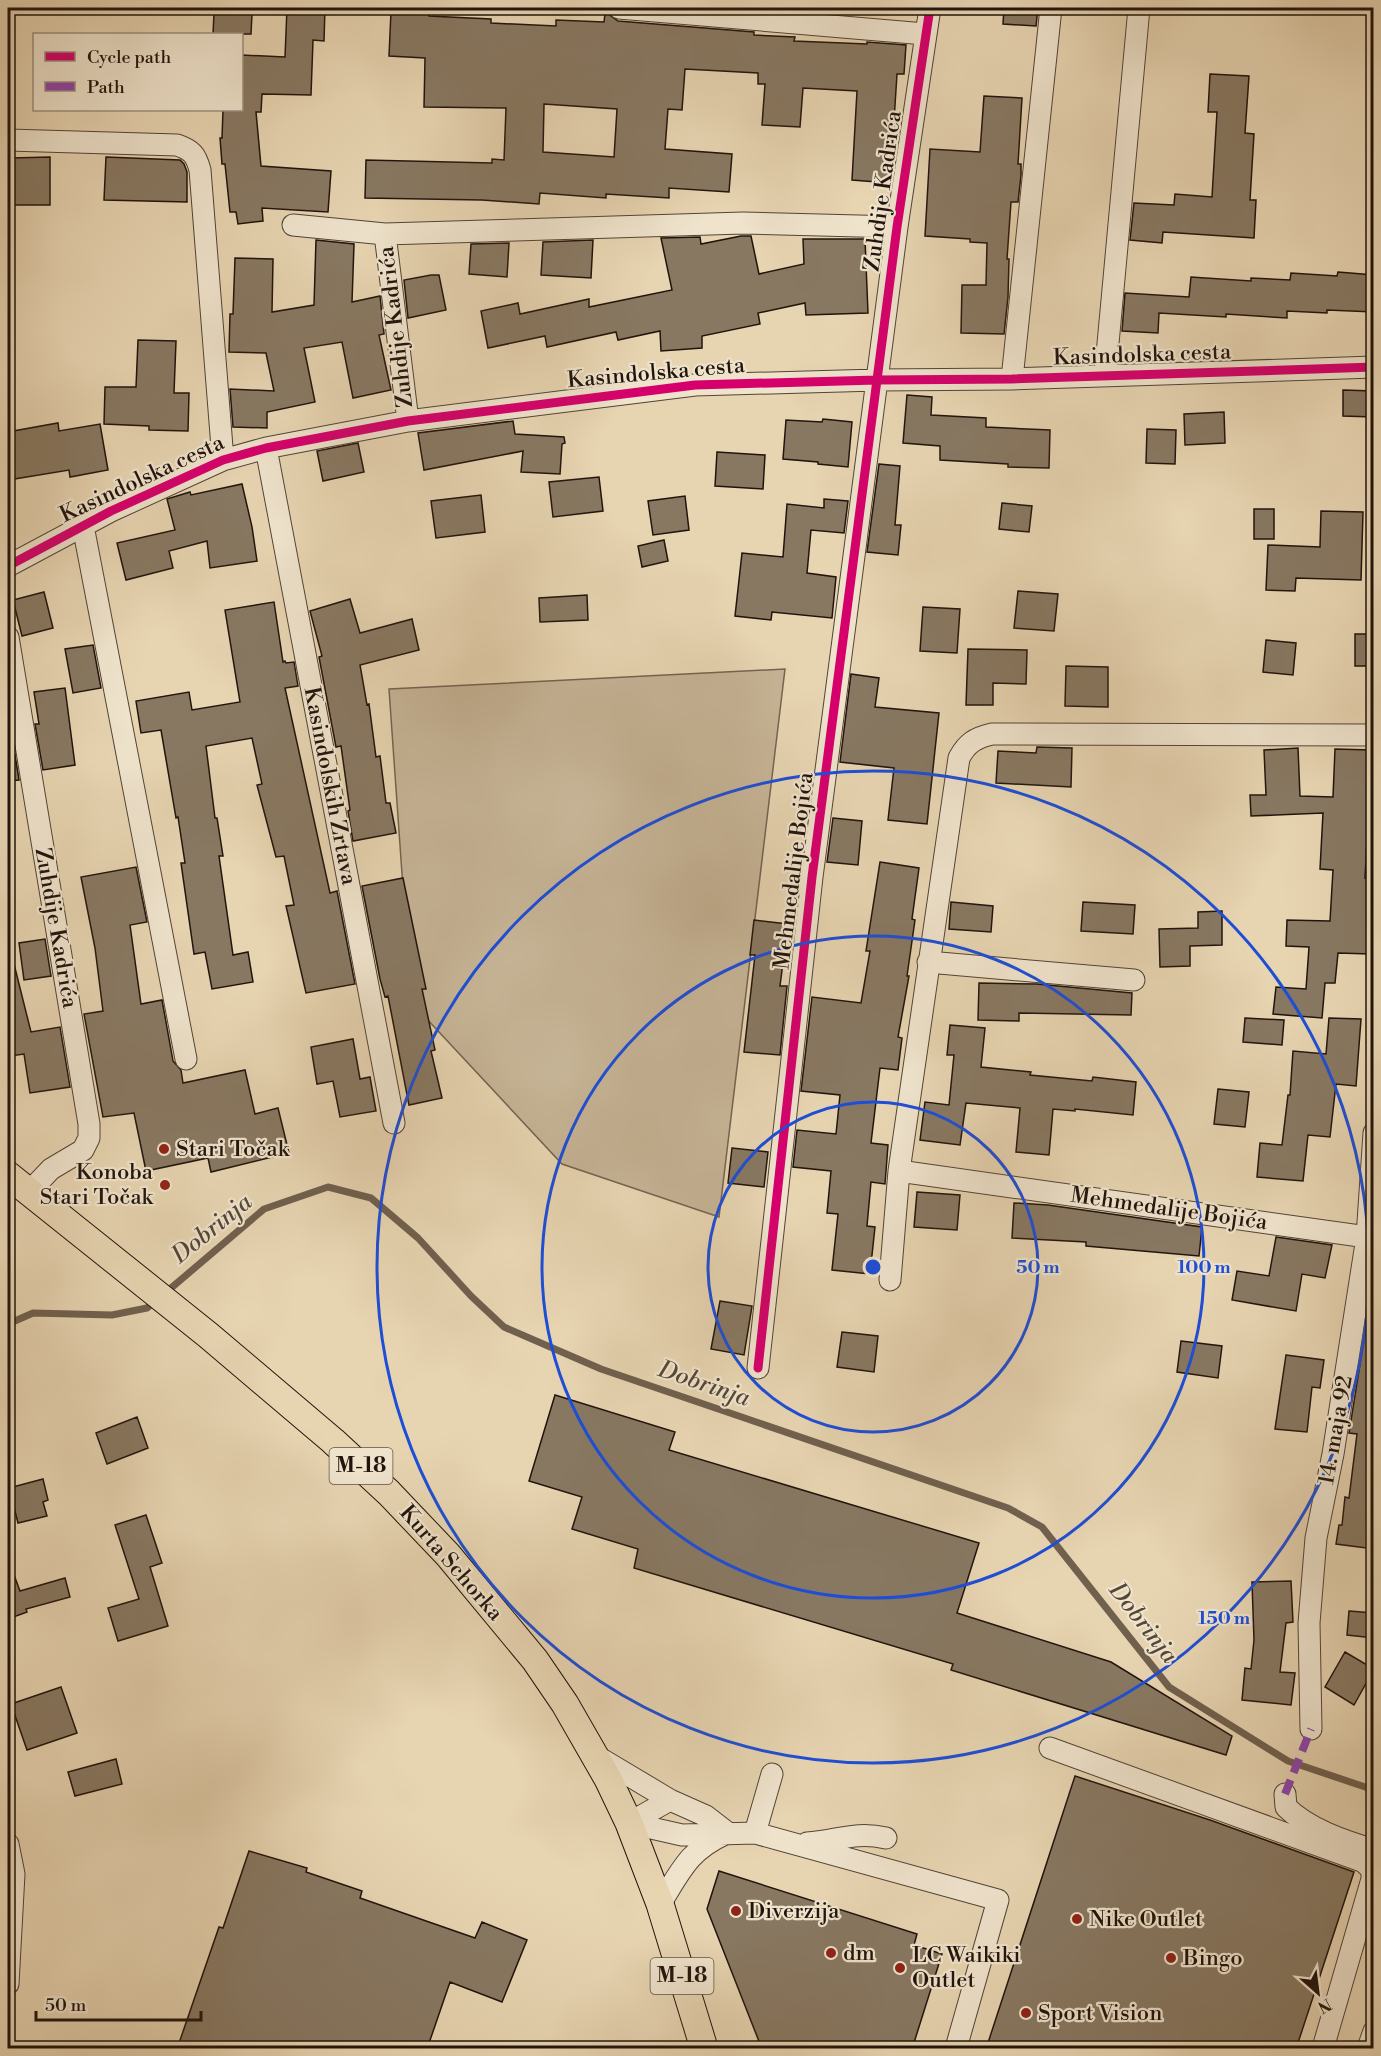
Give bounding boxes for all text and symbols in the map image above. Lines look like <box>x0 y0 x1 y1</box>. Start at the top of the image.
legend <box>33 33 243 111</box>
text: Cycle path <box>87 46 171 69</box>
text: Path <box>87 76 125 99</box>
street label: Zuhdije Kadrića <box>858 108 908 273</box>
street label: Zuhdije Kadrića <box>373 244 419 409</box>
street label: Kasindolska cesta <box>1052 338 1232 372</box>
street label: Kasindolska cesta <box>566 352 747 394</box>
street label: Kasindolska cesta <box>56 429 229 529</box>
street label: Kasindolskih Zrtava <box>298 685 363 888</box>
street label: Mehmedalije Bojića <box>769 770 820 971</box>
street label: Zuhdije Kadrića <box>29 846 84 1011</box>
place label: Stari Točak <box>176 1136 291 1163</box>
marker: Stari Točak <box>157 1142 171 1156</box>
place label: Konoba Stari Točak <box>40 1159 155 1211</box>
marker: Konoba Stari Točak <box>158 1178 172 1192</box>
street label: Mehmedalije Bojića <box>1069 1182 1270 1236</box>
water label: Dobrinja <box>165 1187 259 1271</box>
text: 50 m <box>1016 1256 1060 1279</box>
text: 100 m <box>1177 1256 1231 1279</box>
centre of rings <box>863 1257 883 1277</box>
water label: Dobrinja <box>653 1354 754 1414</box>
street label: 14. maja 92 <box>1313 1373 1359 1487</box>
road number: M-18 <box>330 1448 392 1484</box>
street label: Kurta Schorka <box>393 1500 509 1627</box>
water label: Dobrinja <box>1101 1576 1184 1670</box>
text: 150 m <box>1198 1607 1251 1630</box>
place label: Diverzija <box>748 1898 840 1925</box>
marker: Diverzija <box>729 1904 743 1918</box>
place label: Nike Outlet <box>1089 1906 1203 1933</box>
marker: Nike Outlet <box>1070 1912 1084 1926</box>
place label: dm <box>843 1940 875 1967</box>
place label: LC Waikiki Outlet <box>912 1942 1020 1994</box>
place label: Bingo <box>1182 1945 1243 1972</box>
marker: dm <box>824 1946 838 1960</box>
marker: Bingo <box>1164 1951 1178 1965</box>
road number: M-18 <box>650 1958 714 1994</box>
marker: LC Waikiki Outlet <box>893 1961 907 1975</box>
north arrow <box>1288 1963 1348 2023</box>
scale bar <box>36 1984 201 2022</box>
text: 50 m <box>45 1994 87 2017</box>
text: N <box>1314 1994 1335 2017</box>
place label: Sport Vision <box>1038 2000 1162 2027</box>
marker: Sport Vision <box>1019 2006 1033 2020</box>

